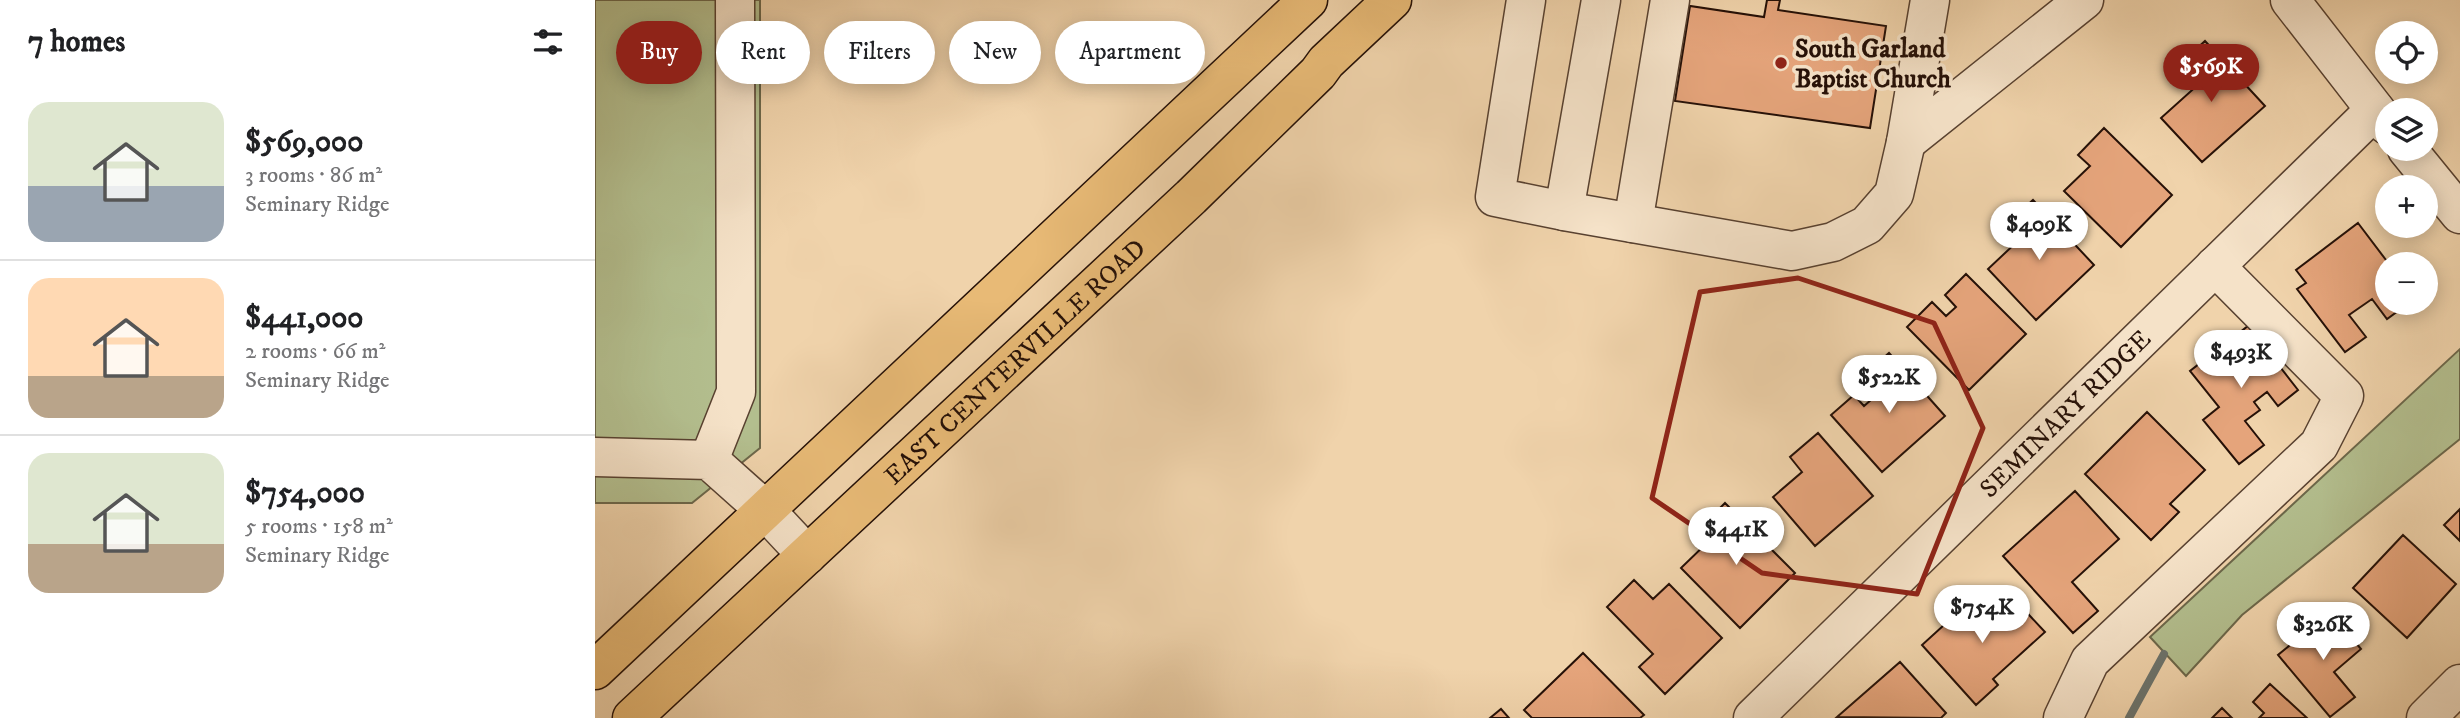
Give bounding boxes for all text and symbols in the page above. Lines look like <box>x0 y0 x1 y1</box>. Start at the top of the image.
chip: Buy <box>616 21 702 84</box>
chip: Rent <box>716 21 810 84</box>
chip: Filters <box>824 21 935 84</box>
chip: New <box>949 21 1041 84</box>
chip: Apartment <box>1055 21 1205 84</box>
map controls <box>2375 21 2438 315</box>
button: locate <box>2375 21 2438 84</box>
icon: filters <box>529 23 567 61</box>
text: 7 homes <box>28 24 125 61</box>
place label: South Garland Baptist Church <box>1795 33 1951 96</box>
pin: $569K <box>2162 44 2260 104</box>
text: $569K <box>2179 52 2243 81</box>
marker: South Garland Baptist Church <box>1773 55 1789 71</box>
button: layers <box>2375 98 2438 161</box>
text: $569,000 <box>245 124 363 161</box>
icon: home <box>84 130 168 214</box>
text: 3 rooms · 86 m² <box>245 161 382 190</box>
button: + <box>2375 175 2438 238</box>
text: Seminary Ridge <box>245 190 389 219</box>
pin: $409K <box>1990 202 2088 262</box>
text: $409K <box>2006 210 2072 239</box>
street label: EAST CENTERVILLE ROAD <box>878 233 1153 492</box>
button: − <box>2375 252 2438 315</box>
text: $441,000 <box>245 300 363 337</box>
icon: home <box>84 306 168 390</box>
street label: SEMINARY RIDGE <box>1973 323 2159 505</box>
pin: $493K <box>2192 330 2290 390</box>
text: 2 rooms · 66 m² <box>245 337 385 366</box>
text: $493K <box>2210 338 2272 367</box>
pin: $522K <box>1840 356 1938 415</box>
text: $522K <box>1858 363 1920 392</box>
text: Seminary Ridge <box>245 366 389 395</box>
text: $754,000 <box>245 475 365 512</box>
icon: home <box>84 481 168 565</box>
pin: $441K <box>1687 508 1785 567</box>
text: 5 rooms · 158 m² <box>245 512 393 541</box>
text: $441K <box>1704 515 1768 544</box>
text: Seminary Ridge <box>245 541 389 570</box>
pin: $754K <box>1933 586 2031 645</box>
text: $754K <box>1950 593 2014 622</box>
pin: $326K <box>2274 602 2372 662</box>
text: $326K <box>2293 610 2353 639</box>

